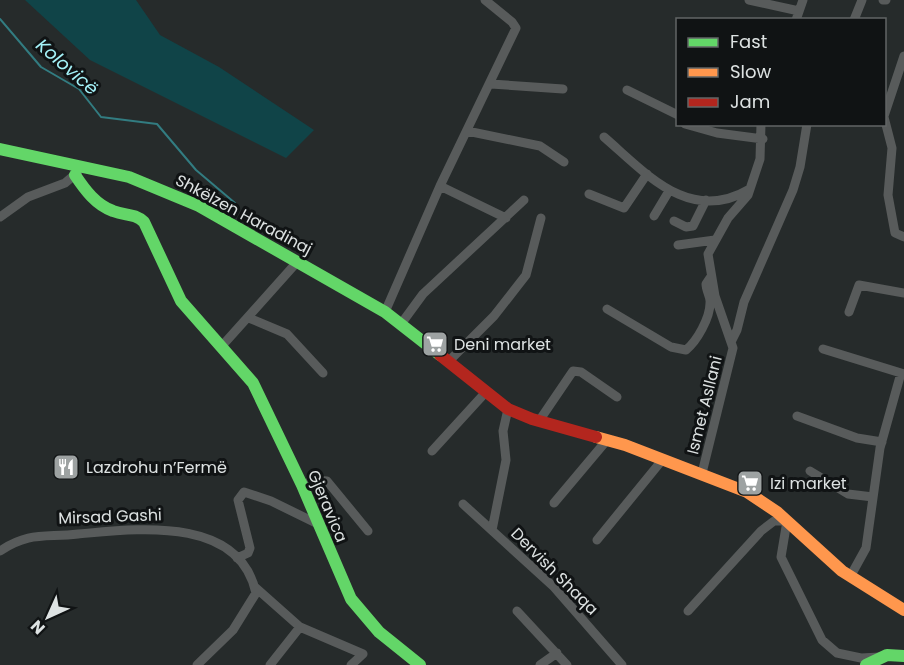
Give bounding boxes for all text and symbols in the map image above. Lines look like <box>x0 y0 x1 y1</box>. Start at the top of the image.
legend <box>676 18 886 126</box>
text: Fast <box>730 29 767 54</box>
water label: Kolovicë <box>31 33 104 101</box>
text: Slow <box>730 59 772 84</box>
text: Jam <box>730 89 770 114</box>
street label: Shkëlzen Haradinaj <box>171 169 316 260</box>
supermarket icon: Deni market <box>420 329 450 359</box>
place label: Deni market <box>454 333 551 356</box>
street label: Ismet Asllani <box>681 353 728 457</box>
restaurant icon: Lazdrohu n’Fermë <box>51 452 81 482</box>
place label: Lazdrohu n’Fermë <box>86 456 227 479</box>
street label: Gjeravica <box>302 466 353 546</box>
supermarket icon: Izi market <box>735 468 765 498</box>
place label: Izi market <box>770 472 847 495</box>
street label: Mirsad Gashi <box>58 503 162 530</box>
street label: Dervish Shaqa <box>506 523 603 620</box>
north arrow <box>18 587 78 647</box>
text: N <box>25 615 50 640</box>

